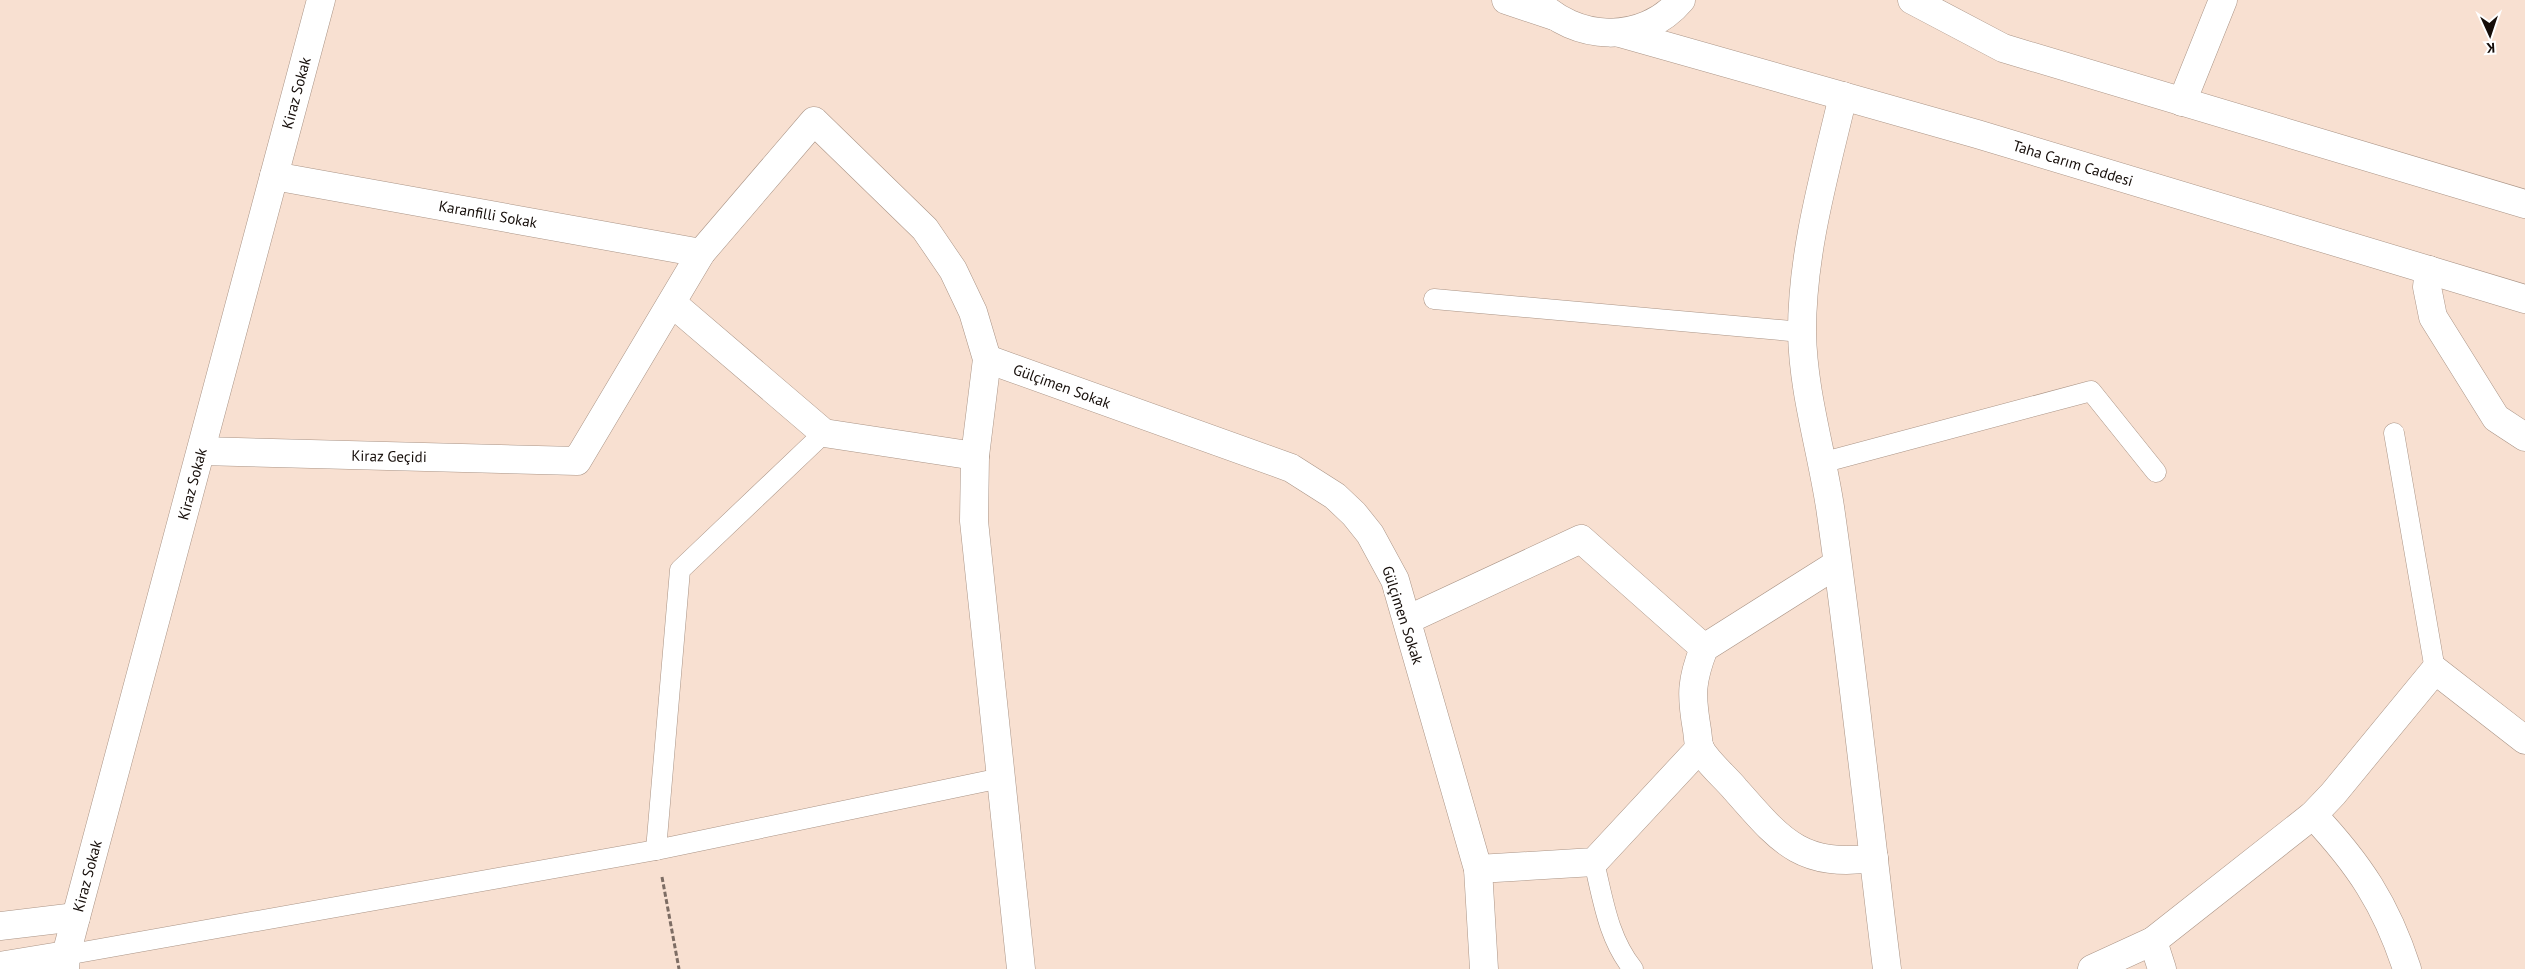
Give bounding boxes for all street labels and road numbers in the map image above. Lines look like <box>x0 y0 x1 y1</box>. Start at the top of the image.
street label: Kiraz Sokak <box>277 54 315 131</box>
street label: Taha Carım Caddesi <box>2011 136 2135 190</box>
street label: Karanfilli Sokak <box>437 196 539 232</box>
street label: Gülçimen Sokak <box>1011 360 1114 413</box>
street label: Kiraz Sokak <box>173 445 211 522</box>
street label: Kiraz Geçidi <box>351 446 427 466</box>
street label: Gülçimen Sokak <box>1378 563 1428 667</box>
street label: Kiraz Sokak <box>68 837 106 914</box>

